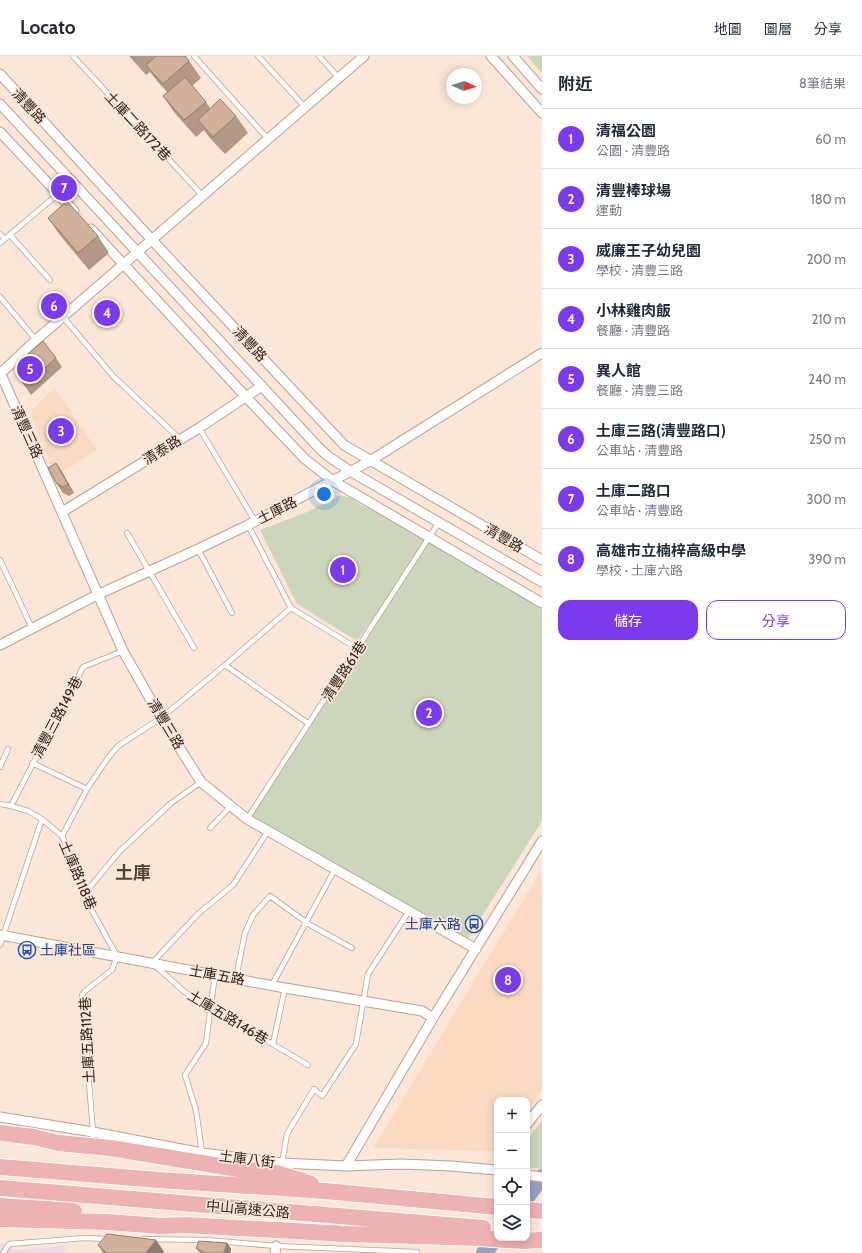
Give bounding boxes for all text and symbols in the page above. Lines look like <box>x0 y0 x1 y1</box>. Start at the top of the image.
text: Locato <box>20 16 76 39</box>
text: 地圖 <box>714 20 742 38</box>
text: 圖層 <box>764 20 792 38</box>
text: 分享 <box>814 20 842 38</box>
north arrow <box>446 68 482 104</box>
text: 附近 <box>558 74 592 94</box>
text: 8筆結果 <box>799 75 846 91</box>
street label: 清豐路 <box>8 85 50 127</box>
street label: 土庫二路172巷 <box>101 87 175 165</box>
text: 清福公園 <box>596 122 656 140</box>
text: 1 <box>569 131 573 147</box>
text: 60 m <box>815 131 846 147</box>
text: 公園 · 清豐路 <box>596 142 670 158</box>
pin: 7 <box>51 173 77 203</box>
text: 清豐棒球場 <box>596 182 671 200</box>
text: 2 <box>568 191 574 207</box>
text: 180 m <box>810 191 846 207</box>
text: 運動 <box>596 202 622 218</box>
text: 威廉王子幼兒園 <box>596 242 701 260</box>
text: 3 <box>567 251 575 267</box>
text: 200 m <box>807 251 846 267</box>
text: 學校 · 清豐三路 <box>596 262 683 278</box>
pin: 6 <box>41 291 67 321</box>
pin: 4 <box>94 298 120 328</box>
text: 小林雞肉飯 <box>596 302 671 320</box>
text: 4 <box>567 311 575 327</box>
text: 210 m <box>812 311 846 327</box>
text: 餐廳 · 清豐路 <box>596 322 670 338</box>
street label: 清豐路 <box>229 323 271 365</box>
pin: 5 <box>17 354 43 384</box>
text: 異人館 <box>596 362 641 380</box>
text: 5 <box>568 371 574 387</box>
text: 240 m <box>808 371 846 387</box>
text: 餐廳 · 清豐三路 <box>596 382 683 398</box>
street label: 清豐三路 <box>7 403 47 461</box>
pin: 3 <box>48 416 74 446</box>
text: 土庫三路(清豐路口) <box>596 422 726 440</box>
street label: 清泰路 <box>139 431 185 469</box>
text: 6 <box>567 431 575 447</box>
text: 250 m <box>809 431 846 447</box>
text: 公車站 · 清豐路 <box>596 442 683 458</box>
text: 土庫二路口 <box>596 482 671 500</box>
your location <box>314 484 334 504</box>
text: 7 <box>568 491 574 507</box>
text: 300 m <box>806 491 846 507</box>
street label: 土庫路 <box>254 492 300 528</box>
text: 公車站 · 清豐路 <box>596 502 683 518</box>
street label: 清豐路 <box>481 520 527 556</box>
text: 高雄市立楠梓高級中學 <box>596 542 746 560</box>
text: 8 <box>567 551 575 567</box>
text: 390 m <box>808 551 846 567</box>
pin: 1 <box>330 555 356 585</box>
text: 學校 · 土庫六路 <box>596 562 683 578</box>
button: 儲存 <box>558 600 698 640</box>
button: 分享 <box>706 600 846 640</box>
street label: 清豐路61巷 <box>318 637 370 705</box>
street label: 清豐三路149巷 <box>28 673 86 761</box>
street label: 清豐三路 <box>144 695 188 753</box>
pin: 2 <box>416 698 442 728</box>
street label: 土庫路118巷 <box>55 838 101 912</box>
district label: 土庫 <box>115 862 151 884</box>
bus stop icon: 土庫六路 <box>464 914 484 934</box>
place label: 土庫六路 <box>405 915 461 933</box>
bus stop icon: 土庫社區 <box>17 940 37 960</box>
place label: 土庫社區 <box>40 941 96 959</box>
street label: 土庫五路 <box>188 961 246 989</box>
pin: 8 <box>495 965 521 995</box>
street label: 土庫五路146巷 <box>185 986 271 1048</box>
street label: 土庫五路112巷 <box>76 996 98 1084</box>
map controls <box>494 1097 530 1241</box>
button: + <box>494 1097 530 1133</box>
button: − <box>494 1133 530 1169</box>
street label: 土庫八街 <box>218 1147 276 1171</box>
button: locate <box>494 1169 530 1205</box>
street label: 中山高速公路 <box>205 1196 291 1222</box>
button: layers <box>494 1205 530 1241</box>

